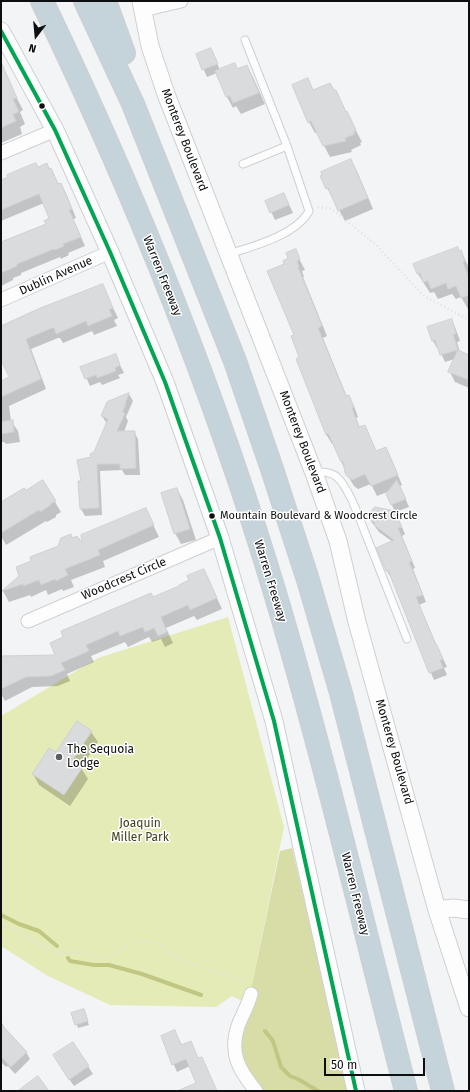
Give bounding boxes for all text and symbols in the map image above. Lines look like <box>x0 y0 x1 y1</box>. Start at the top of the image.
north arrow <box>16 16 56 56</box>
text: N <box>27 41 38 55</box>
street label: Monterey Boulevard <box>158 87 210 193</box>
unlabelled marker <box>37 101 47 111</box>
street label: Warren Freeway <box>139 234 185 318</box>
street label: Dublin Avenue <box>17 253 95 299</box>
street label: Monterey Boulevard <box>276 389 328 495</box>
place label: Mountain Boulevard & Woodcrest Circle <box>220 509 418 523</box>
marker: Mountain Boulevard & Woodcrest Circle <box>207 511 217 521</box>
street label: Warren Freeway <box>251 538 289 624</box>
street label: Woodcrest Circle <box>79 555 169 603</box>
street label: Monterey Boulevard <box>372 698 416 806</box>
place label: The Sequoia Lodge <box>67 743 134 771</box>
marker: The Sequoia Lodge <box>54 752 64 762</box>
park label: Joaquin Miller Park <box>111 817 169 845</box>
street label: Warren Freeway <box>338 851 372 937</box>
scale bar <box>326 1050 427 1076</box>
text: 50 m <box>331 1058 357 1072</box>

